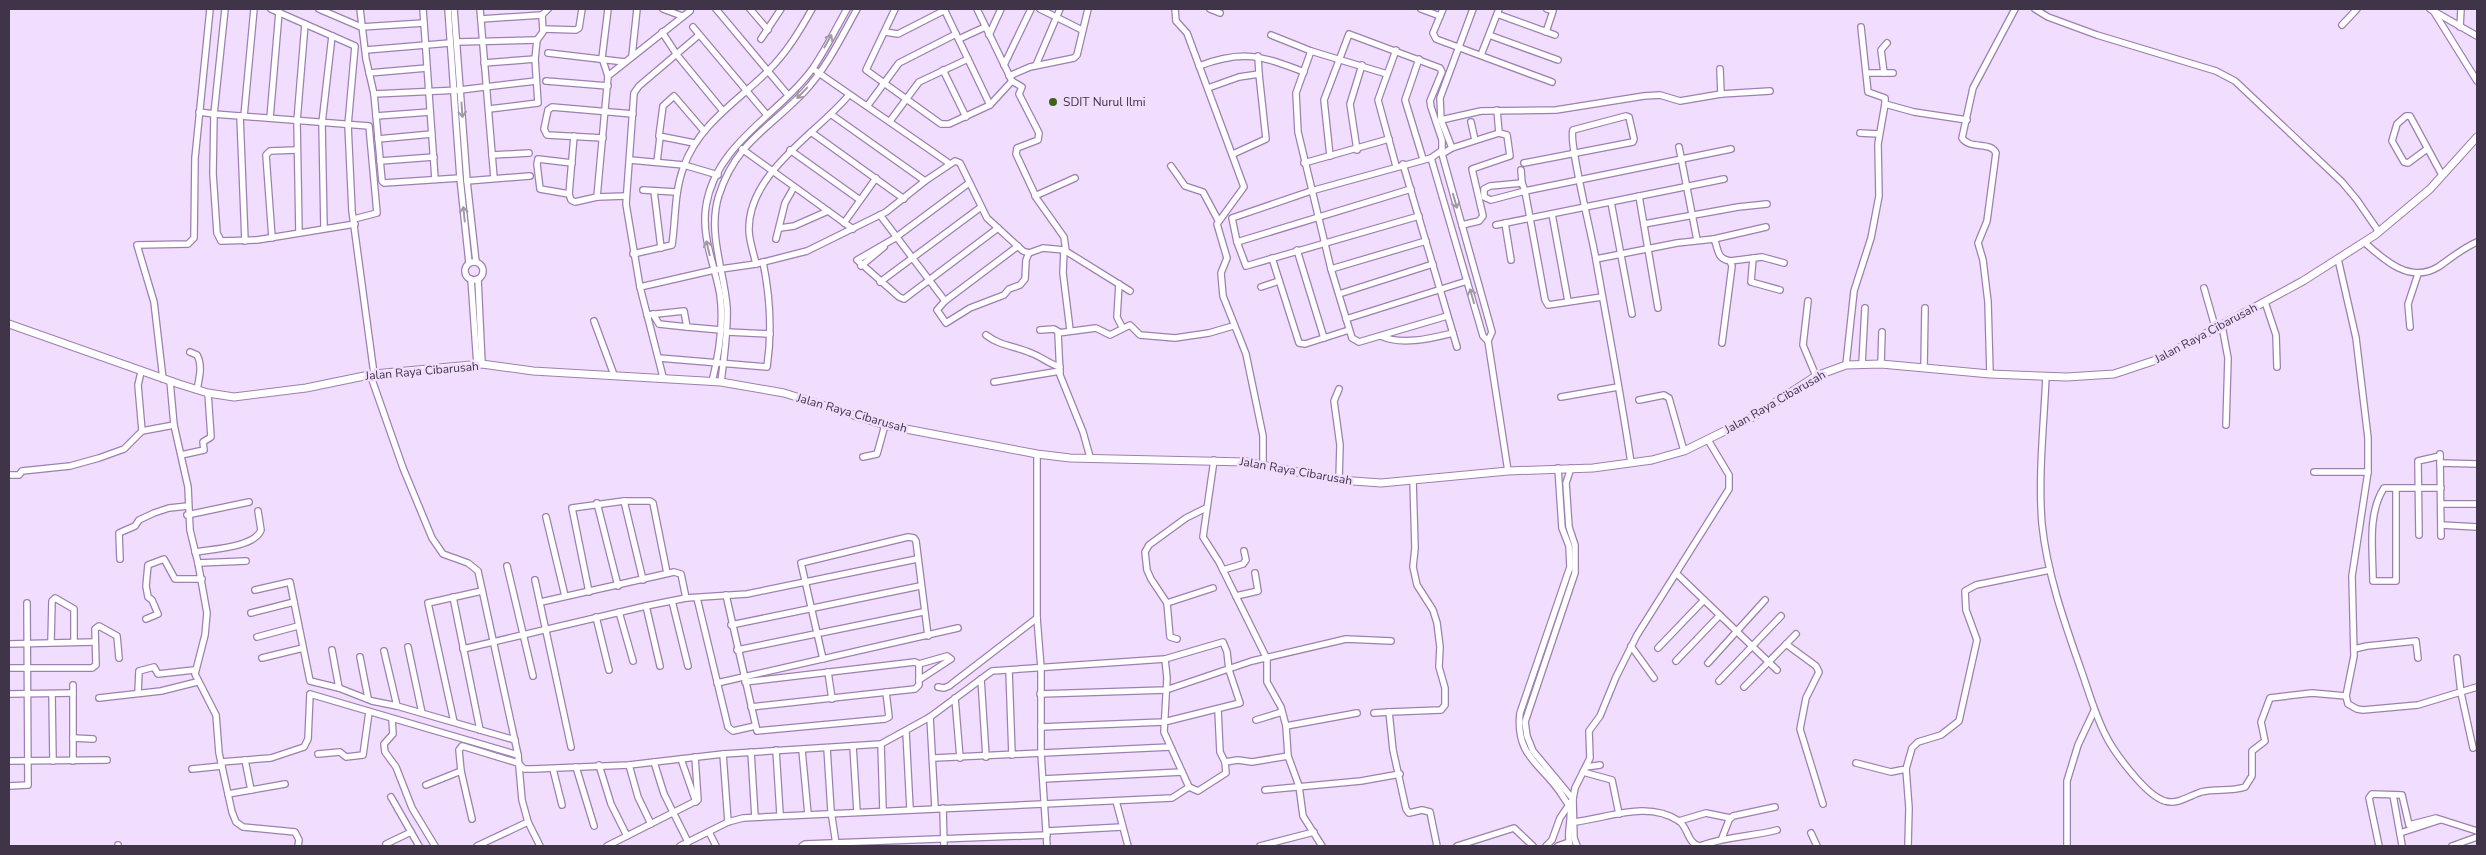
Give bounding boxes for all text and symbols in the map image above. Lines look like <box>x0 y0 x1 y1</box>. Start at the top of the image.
one-way arrow <box>824 35 834 49</box>
one-way arrow <box>796 87 808 100</box>
place label: SDIT Nurul Ilmi <box>1063 94 1146 110</box>
marker: SDIT Nurul Ilmi <box>1047 96 1059 108</box>
one-way arrow <box>457 101 466 117</box>
one-way arrow <box>1451 192 1461 208</box>
one-way arrow <box>459 207 469 223</box>
one-way arrow <box>703 240 712 256</box>
one-way arrow <box>1466 289 1476 305</box>
street label: Jalan Raya Cibarusah <box>2151 299 2260 367</box>
street label: Jalan Raya Cibarusah <box>363 358 480 384</box>
street label: Jalan Raya Cibarusah <box>1721 367 1828 438</box>
street label: Jalan Raya Cibarusah <box>794 389 909 436</box>
street label: Jalan Raya Cibarusah <box>1237 453 1354 489</box>

